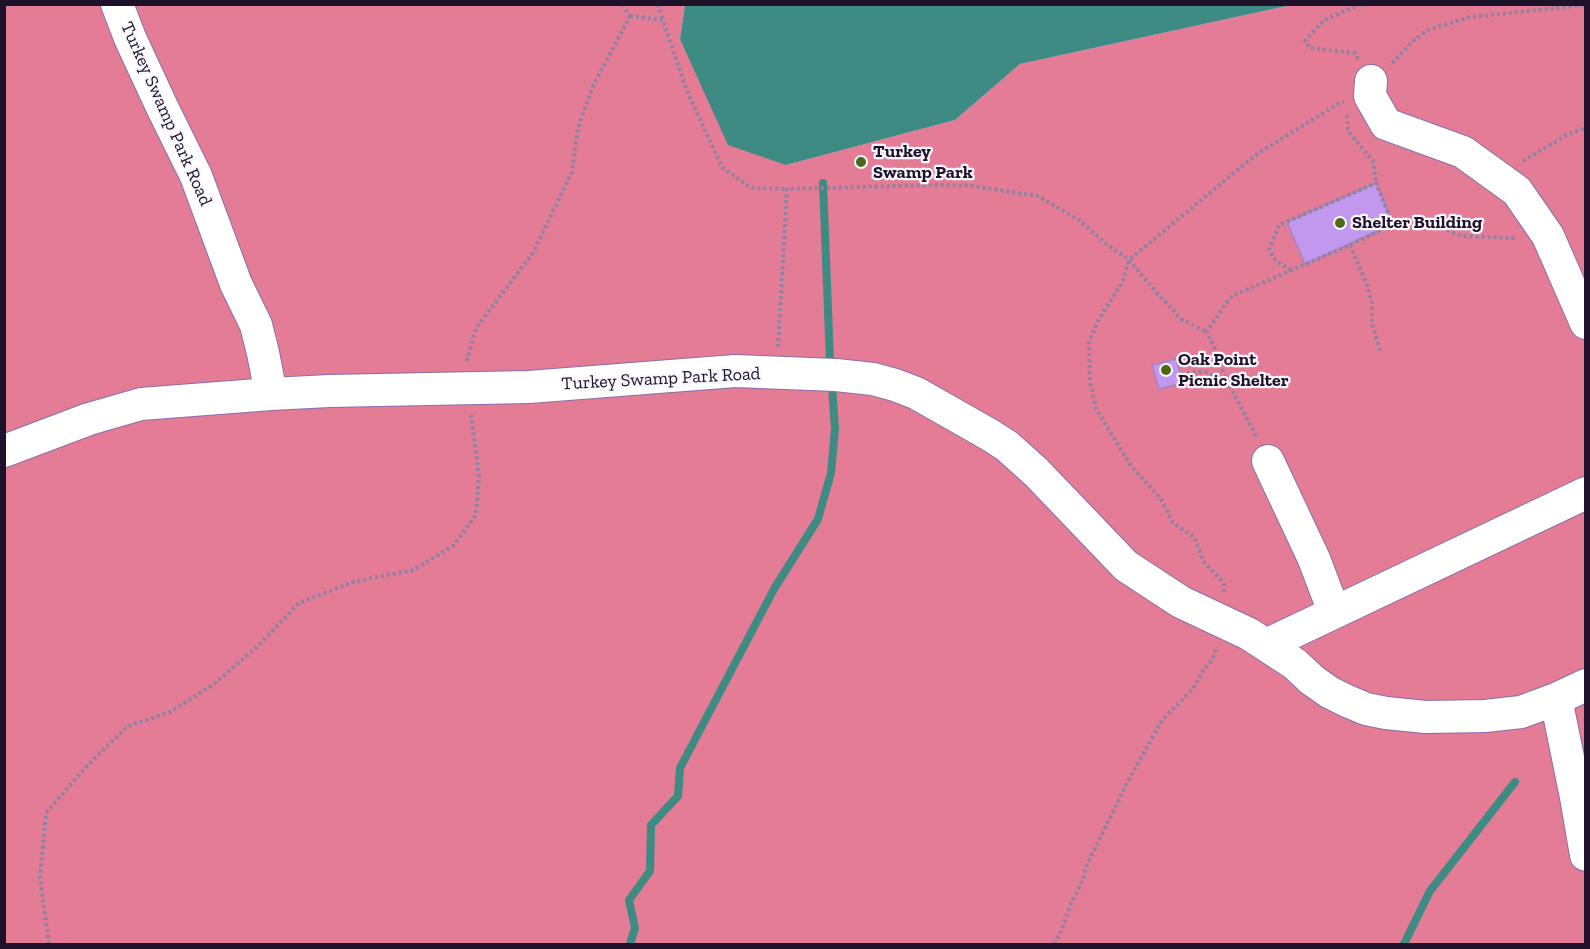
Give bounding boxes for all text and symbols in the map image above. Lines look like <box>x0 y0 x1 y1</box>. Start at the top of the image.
street label: Turkey Swamp Park Road <box>116 19 216 209</box>
place label: Turkey Swamp Park <box>873 141 973 184</box>
marker: Turkey Swamp Park <box>854 155 868 169</box>
place label: Shelter Building <box>1352 212 1482 234</box>
marker: Shelter Building <box>1333 216 1347 230</box>
place label: Oak Point Picnic Shelter <box>1178 349 1289 392</box>
street label: Turkey Swamp Park Road <box>561 363 761 395</box>
marker: Oak Point Picnic Shelter <box>1159 363 1173 377</box>

